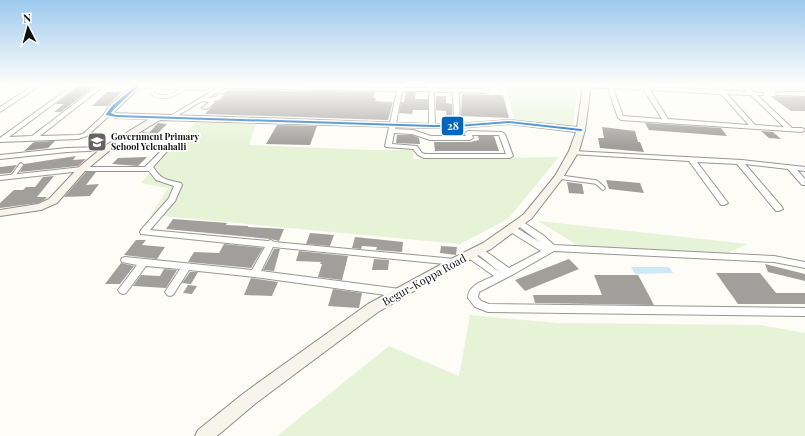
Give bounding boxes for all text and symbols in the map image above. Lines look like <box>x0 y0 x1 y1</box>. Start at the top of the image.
north arrow <box>8 8 48 48</box>
text: N <box>22 10 32 25</box>
line badge: 28 <box>441 116 464 136</box>
text: 28 <box>447 118 459 133</box>
place label: Government Primary School Yelenahalli <box>111 130 199 152</box>
school or university icon: Government Primary School Yelenahalli <box>86 131 108 153</box>
street label: Begur-Koppa Road <box>379 250 469 309</box>

